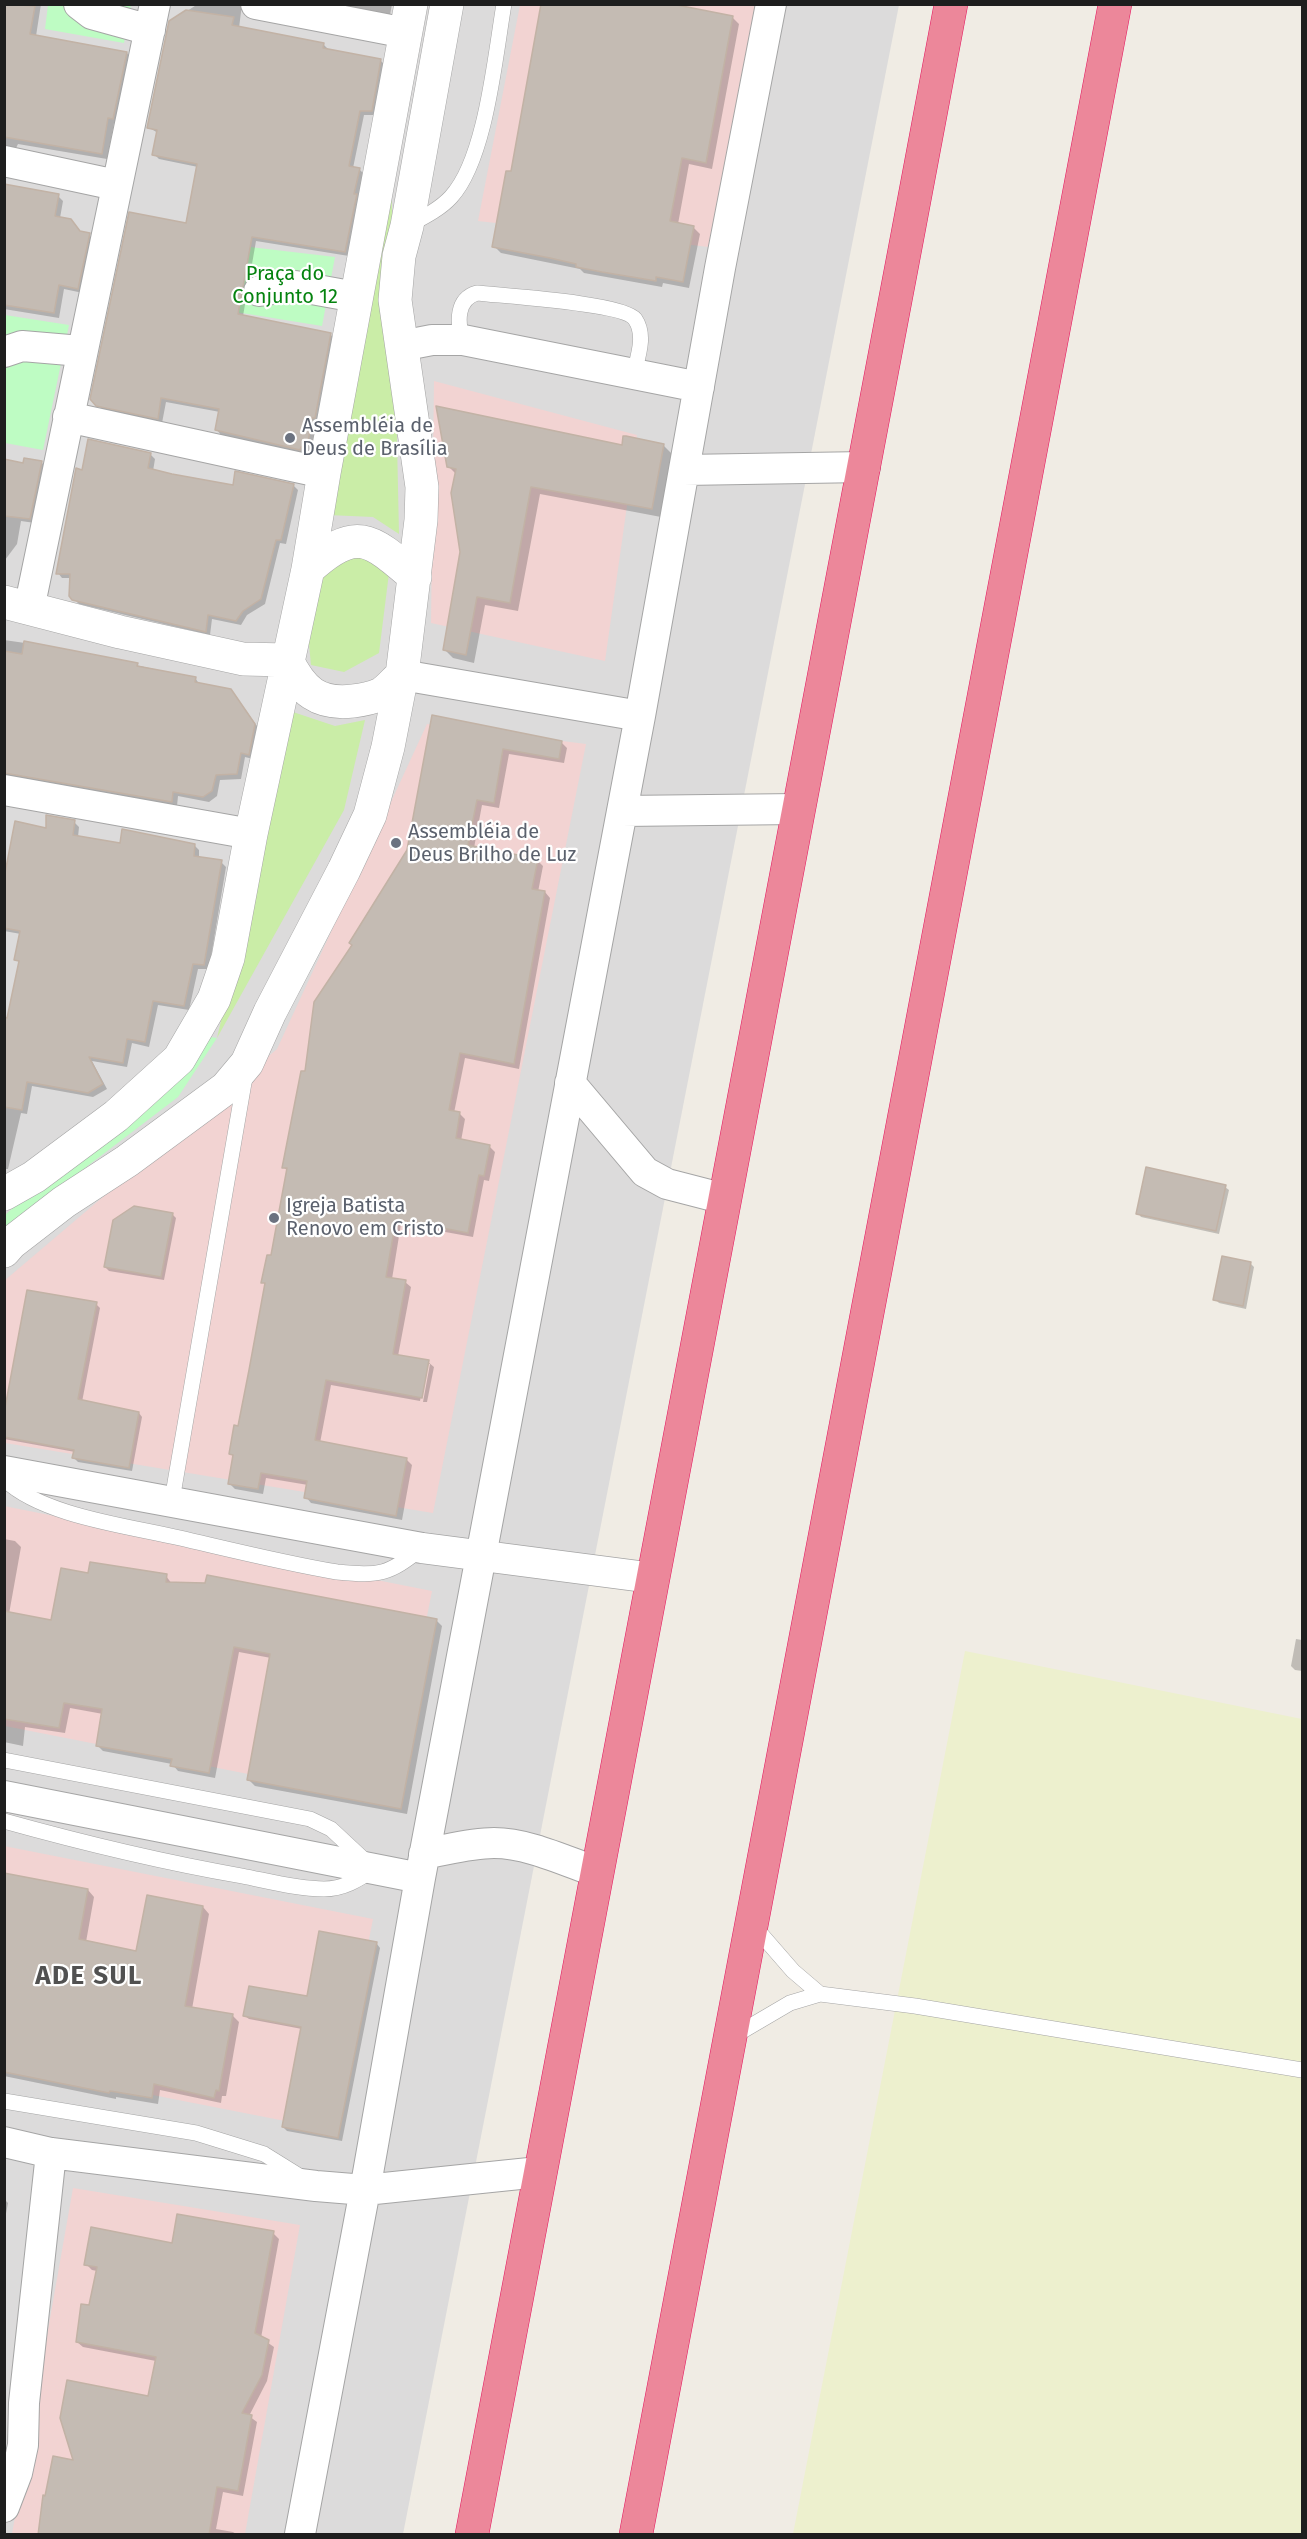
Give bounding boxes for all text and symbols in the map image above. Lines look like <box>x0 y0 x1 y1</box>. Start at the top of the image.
park label: Praça do Conjunto 12 <box>232 262 338 309</box>
place label: Assembléia de Deus de Brasília <box>302 414 448 461</box>
marker: Assembléia de Deus de Brasília <box>283 431 297 445</box>
place label: Assembléia de Deus Brilho de Luz <box>408 820 576 867</box>
marker: Assembléia de Deus Brilho de Luz <box>389 836 403 850</box>
place label: Igreja Batista Renovo em Cristo <box>286 1194 444 1241</box>
marker: Igreja Batista Renovo em Cristo <box>267 1211 281 1225</box>
district label: ADE SUL <box>35 1961 143 1993</box>

